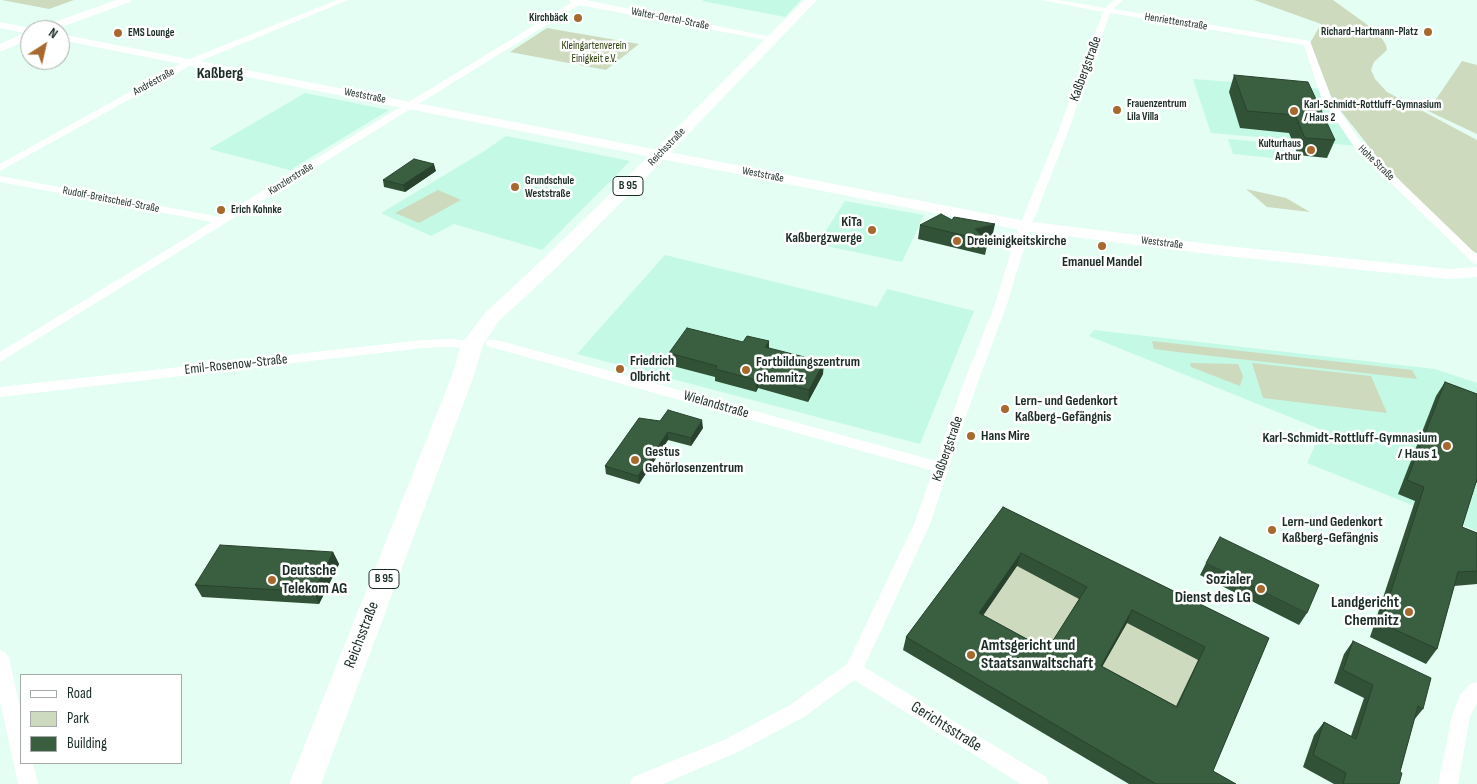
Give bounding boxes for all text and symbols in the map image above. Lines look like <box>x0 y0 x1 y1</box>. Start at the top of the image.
street label: Walter-Oertel-Straße <box>630 5 710 33</box>
place label: Kirchbäck <box>529 11 568 25</box>
street label: Henriettenstraße <box>1144 11 1208 33</box>
marker: Kirchbäck <box>572 12 584 24</box>
north arrow <box>20 20 70 70</box>
text: N <box>45 24 61 42</box>
place label: Richard-Hartmann-Platz <box>1321 25 1418 39</box>
place label: EMS Lounge <box>128 26 174 40</box>
marker: Richard-Hartmann-Platz <box>1422 26 1434 38</box>
marker: EMS Lounge <box>112 27 124 39</box>
street label: Kaßbergstraße <box>1066 34 1106 104</box>
park label: Kleingartenverein Einigkeit e.V. <box>561 39 627 65</box>
district label: Kaßberg <box>197 64 243 84</box>
street label: Andréstraße <box>131 65 177 99</box>
street label: Weststraße <box>343 85 387 107</box>
place label: Frauenzentrum Lila Villa <box>1127 97 1186 123</box>
place label: Karl-Schmidt-Rottluff-Gymnasium / Haus 2 <box>1304 98 1441 124</box>
marker: Frauenzentrum Lila Villa <box>1111 104 1123 116</box>
marker: Karl-Schmidt-Rottluff-Gymnasium / Haus 2 <box>1288 105 1300 117</box>
street label: Reichsstraße <box>646 125 688 169</box>
place label: Kulturhaus Arthur <box>1258 137 1301 163</box>
street label: Hohe Straße <box>1355 142 1397 184</box>
marker: Kulturhaus Arthur <box>1305 144 1317 156</box>
street label: Kanzlerstraße <box>266 160 316 198</box>
street label: Weststraße <box>741 164 785 186</box>
place label: Grundschule Weststraße <box>525 174 574 200</box>
road number: B 95 <box>613 177 643 196</box>
marker: Grundschule Weststraße <box>509 181 521 193</box>
street label: Rudolf-Breitscheid-Straße <box>62 184 160 216</box>
place label: Erich Kohnke <box>231 203 282 217</box>
marker: Erich Kohnke <box>215 204 227 216</box>
place label: KiTa Kaßbergzwerge <box>785 214 862 246</box>
marker: KiTa Kaßbergzwerge <box>866 224 878 236</box>
place label: Dreieinigkeitskirche <box>967 233 1067 249</box>
street label: Weststraße <box>1140 234 1184 252</box>
marker: Dreieinigkeitskirche <box>951 235 963 247</box>
marker: Emanuel Mandel <box>1096 240 1108 252</box>
place label: Emanuel Mandel <box>1062 254 1142 270</box>
street label: Emil-Rosenow-Straße <box>184 351 288 379</box>
place label: Friedrich Olbricht <box>630 353 674 386</box>
place label: Fortbildungszentrum Chemnitz <box>756 354 860 387</box>
marker: Friedrich Olbricht <box>614 363 626 375</box>
marker: Fortbildungszentrum Chemnitz <box>740 364 752 376</box>
street label: Wielandstraße <box>681 388 751 422</box>
place label: Lern- und Gedenkort Kaßberg-Gefängnis <box>1015 393 1118 426</box>
marker: Lern- und Gedenkort Kaßberg-Gefängnis <box>999 403 1011 415</box>
street label: Kaßbergstraße <box>929 414 967 484</box>
place label: Hans Mire <box>981 428 1030 444</box>
marker: Hans Mire <box>965 430 977 442</box>
place label: Karl-Schmidt-Rottluff-Gymnasium / Haus 1 <box>1262 430 1437 462</box>
marker: Karl-Schmidt-Rottluff-Gymnasium / Haus 1 <box>1441 440 1453 452</box>
place label: Gestus Gehörlosenzentrum <box>645 444 743 477</box>
marker: Gestus Gehörlosenzentrum <box>629 454 641 466</box>
place label: Lern-und Gedenkort Kaßberg-Gefängnis <box>1282 514 1383 546</box>
marker: Lern-und Gedenkort Kaßberg-Gefängnis <box>1266 524 1278 536</box>
place label: Deutsche Telekom AG <box>282 561 347 599</box>
road number: B 95 <box>369 570 399 588</box>
place label: Sozialer Dienst des LG <box>1175 570 1251 608</box>
marker: Deutsche Telekom AG <box>266 574 278 586</box>
marker: Sozialer Dienst des LG <box>1255 583 1267 595</box>
place label: Landgericht Chemnitz <box>1331 593 1399 631</box>
street label: Reichsstraße <box>341 599 383 671</box>
marker: Landgericht Chemnitz <box>1403 606 1415 618</box>
place label: Amtsgericht und Staatsanwaltschaft <box>981 636 1093 674</box>
marker: Amtsgericht und Staatsanwaltschaft <box>965 649 977 661</box>
legend <box>20 674 182 764</box>
text: Road <box>67 684 92 703</box>
street label: Gerichtsstraße <box>907 698 985 756</box>
text: Park <box>67 709 89 728</box>
text: Building <box>67 734 107 753</box>

